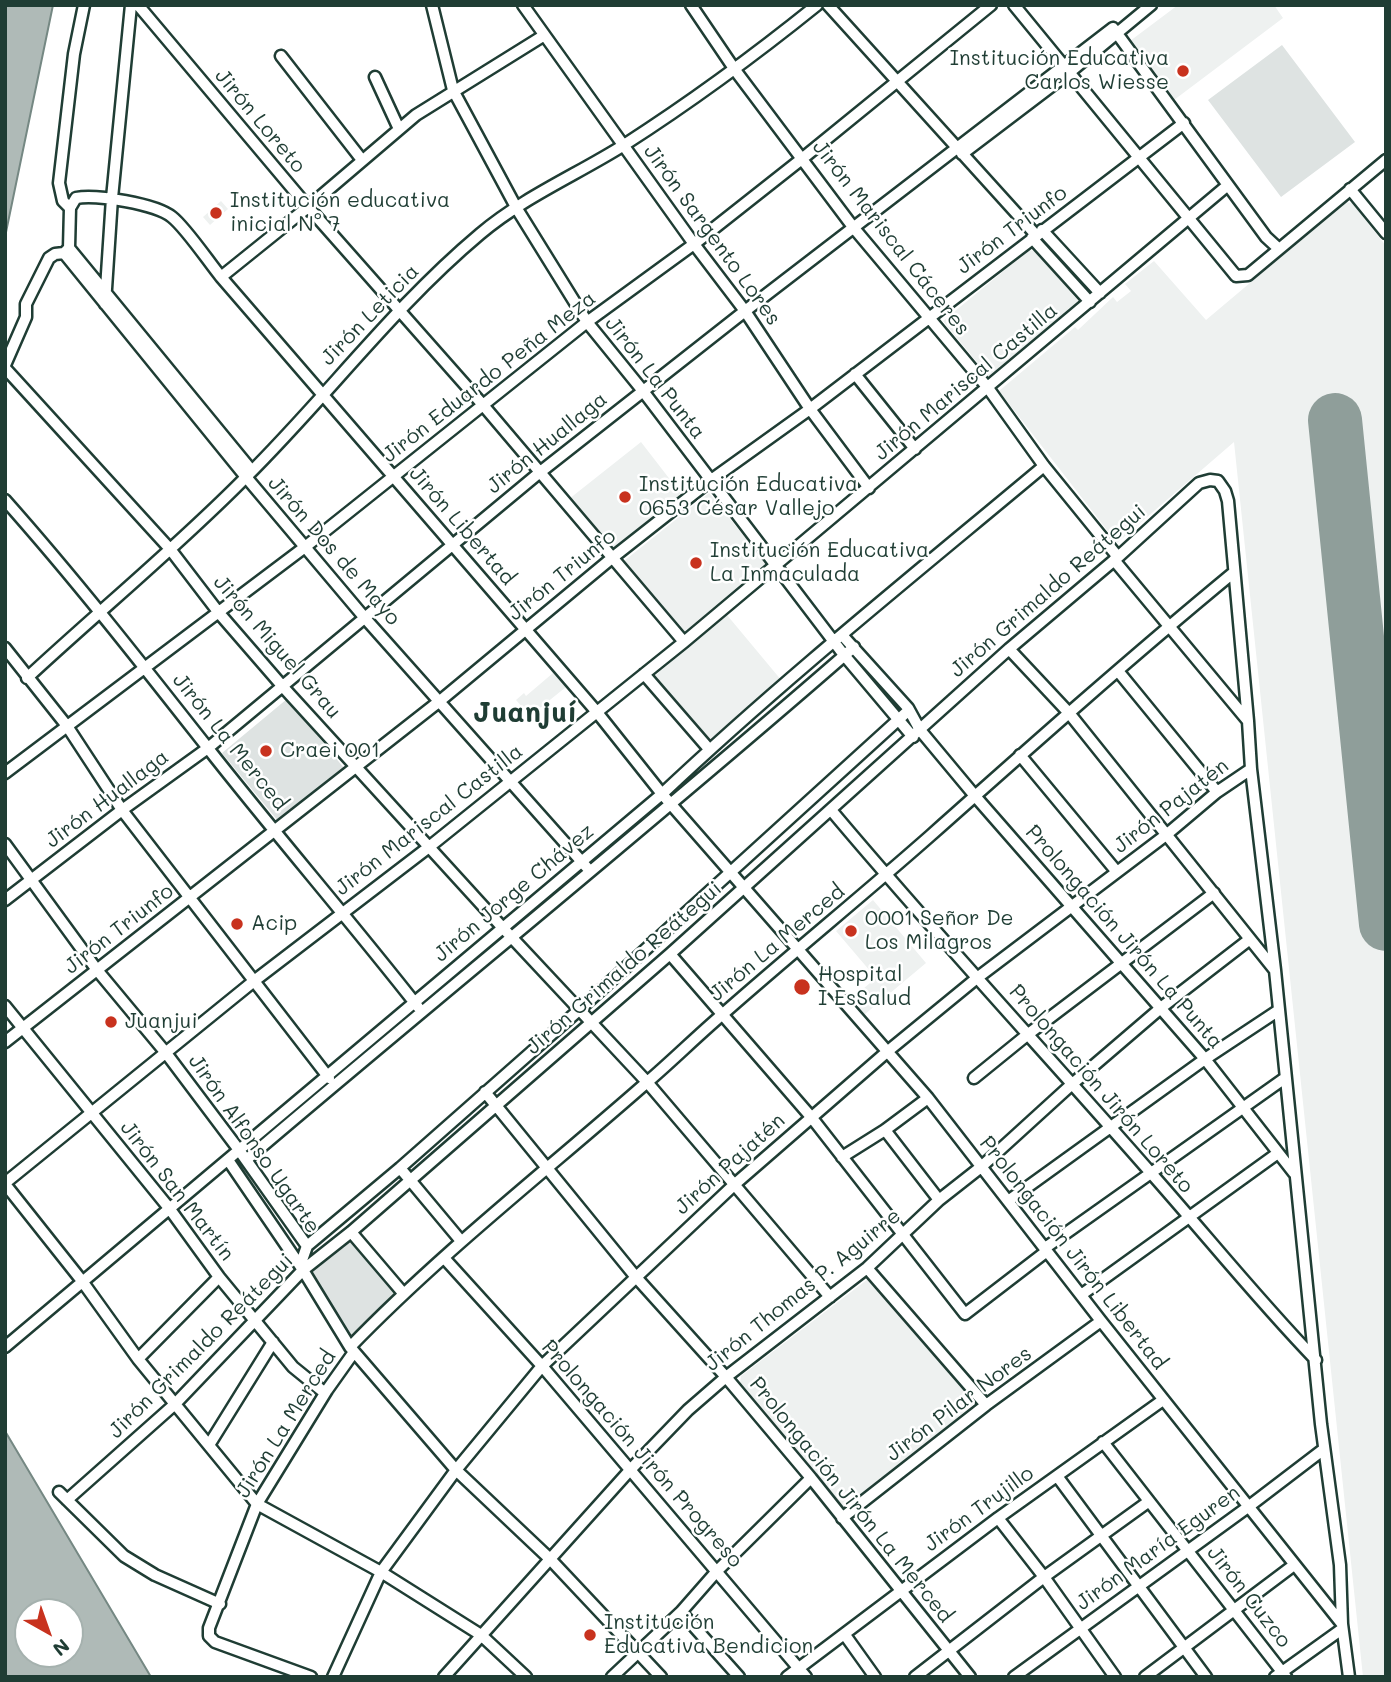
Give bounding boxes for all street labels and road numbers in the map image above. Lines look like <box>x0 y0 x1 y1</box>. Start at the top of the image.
street label: Jirón Loreto <box>209 64 311 178</box>
street label: Jirón Mariscal Cáceres <box>807 135 975 341</box>
street label: Jirón Sargento Lores <box>638 140 786 330</box>
street label: Jirón Triunfo <box>952 180 1072 280</box>
street label: Jirón Leticia <box>315 259 425 371</box>
street label: Jirón Eduardo Peña Meza <box>377 286 601 468</box>
street label: Jirón Mariscal Castilla <box>869 298 1063 466</box>
street label: Jirón La Punta <box>599 312 711 444</box>
street label: Jirón Huallaga <box>482 387 612 499</box>
street label: Jirón Libertad <box>404 461 520 591</box>
street label: Jirón Dos de Mayo <box>262 471 406 631</box>
street label: Jirón Grimaldo Reátegui <box>945 499 1151 683</box>
street label: Jirón Triunfo <box>503 524 621 626</box>
street label: Jirón Miguel Grau <box>208 570 346 724</box>
street label: Jirón La Merced <box>167 668 293 816</box>
street label: Jirón Mariscal Castilla <box>330 739 528 901</box>
street label: Jirón Huallaga <box>40 744 174 854</box>
street label: Jirón Pajatén <box>1108 753 1234 859</box>
street label: Jirón Jorge Chávez <box>429 819 599 967</box>
street label: Prolongación Jirón La Punta <box>1020 820 1228 1054</box>
street label: Jirón Grimaldo Reátegui <box>521 876 727 1060</box>
street label: Jirón Triunfo <box>59 879 179 979</box>
street label: Jirón La Merced <box>704 879 850 1007</box>
street label: Prolongación Jirón Loreto <box>1004 980 1198 1198</box>
street label: Jirón Alfonso Ugarte <box>183 1050 325 1238</box>
street label: Jirón Pajatén <box>670 1108 790 1220</box>
street label: Jirón San Martín <box>115 1116 239 1266</box>
street label: Prolongación Jirón Libertad <box>974 1131 1172 1375</box>
street label: Jirón Thomas P. Aguirre <box>700 1203 906 1377</box>
street label: Jirón Grimaldo Reátegui <box>103 1248 299 1444</box>
street label: Prolongación Jirón Progreso <box>536 1335 748 1573</box>
street label: Jirón Pilar Nores <box>881 1341 1037 1467</box>
street label: Jirón La Merced <box>231 1346 341 1502</box>
street label: Prolongación Jirón La Merced <box>744 1372 958 1628</box>
street label: Jirón Trujillo <box>919 1461 1039 1557</box>
street label: Jirón María Eguren <box>1071 1480 1245 1616</box>
street label: Jirón Cuzco <box>1201 1541 1297 1653</box>

